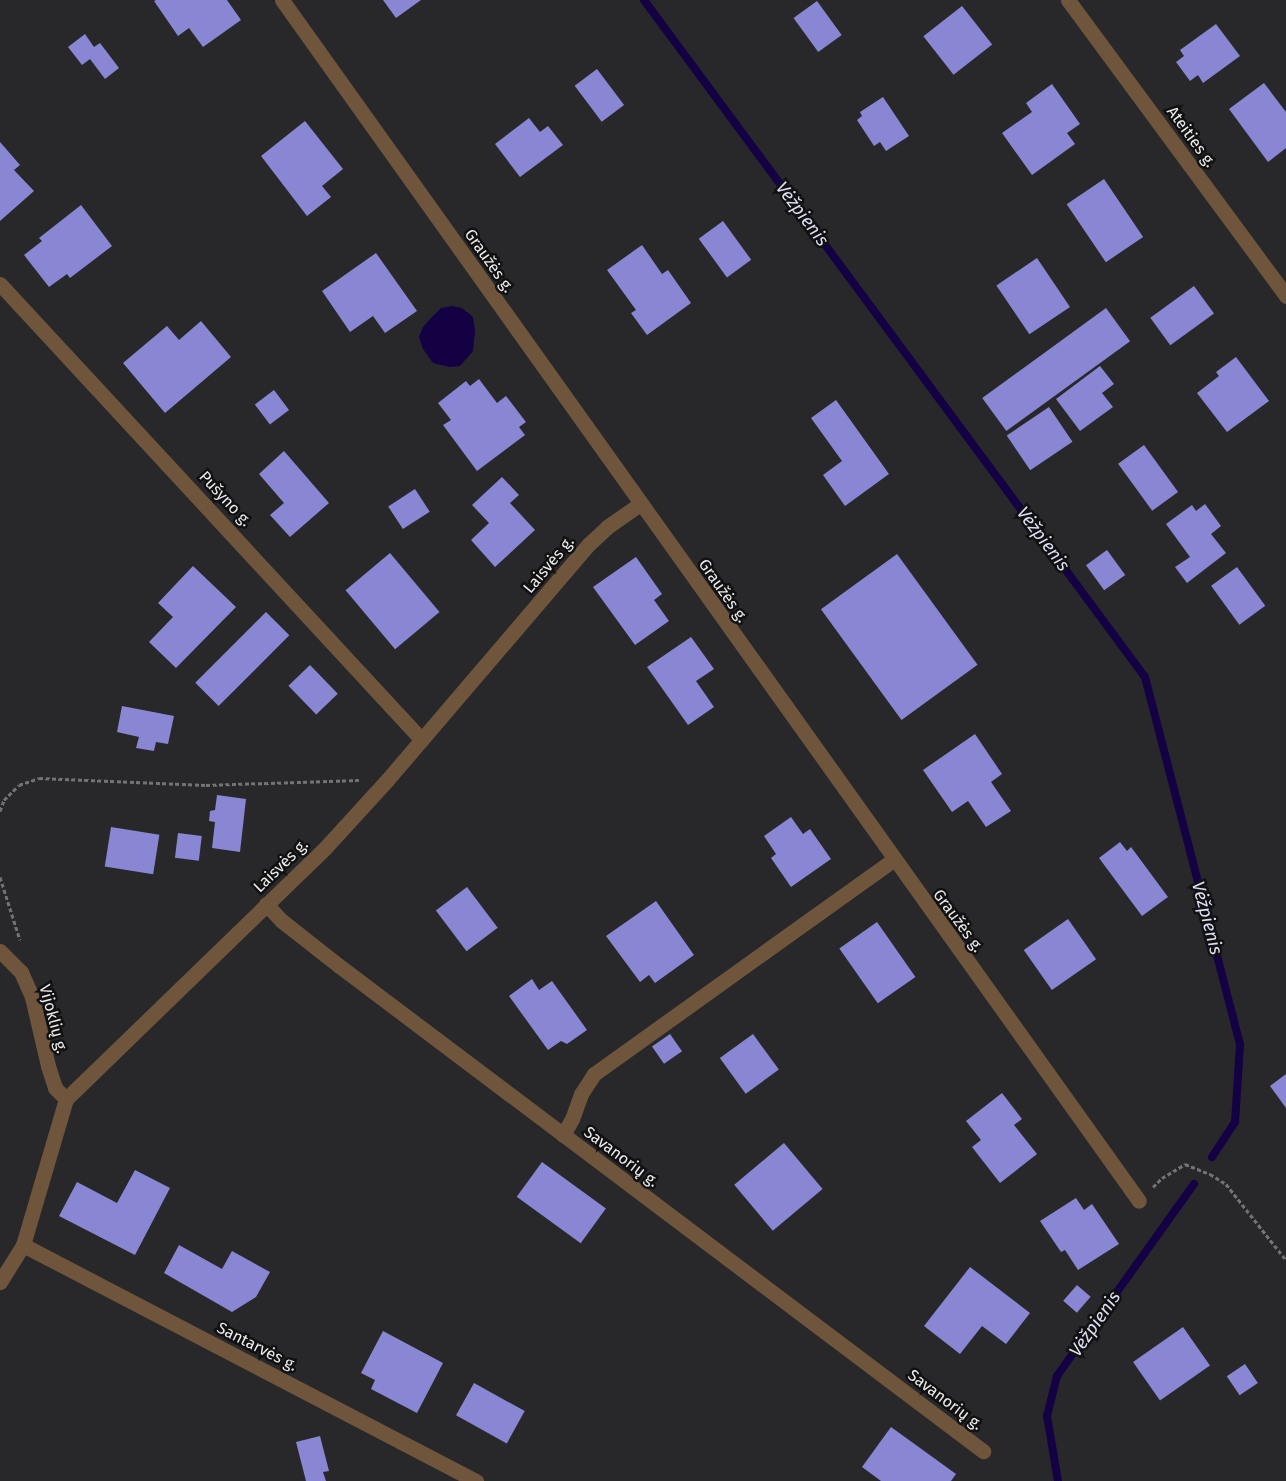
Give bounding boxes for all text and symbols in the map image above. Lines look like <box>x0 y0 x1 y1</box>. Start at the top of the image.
street label: Ateities g. <box>1162 103 1220 171</box>
water label: Vėžpienis <box>771 178 833 250</box>
street label: Graužės g. <box>460 226 518 296</box>
street label: Pušyno g. <box>195 467 255 531</box>
water label: Vėžpienis <box>1012 503 1074 575</box>
street label: Laisvės g. <box>520 533 578 597</box>
street label: Graužės g. <box>694 556 752 626</box>
street label: Laisvės g. <box>250 835 312 897</box>
water label: Vėžpienis <box>1187 879 1227 957</box>
street label: Graužės g. <box>929 886 987 956</box>
street label: Vijoklių g. <box>35 983 71 1055</box>
street label: Savanorių g. <box>580 1123 662 1191</box>
water label: Vėžpienis <box>1065 1287 1125 1361</box>
street label: Santarvės g. <box>214 1319 300 1375</box>
street label: Savanorių g. <box>904 1366 986 1434</box>

